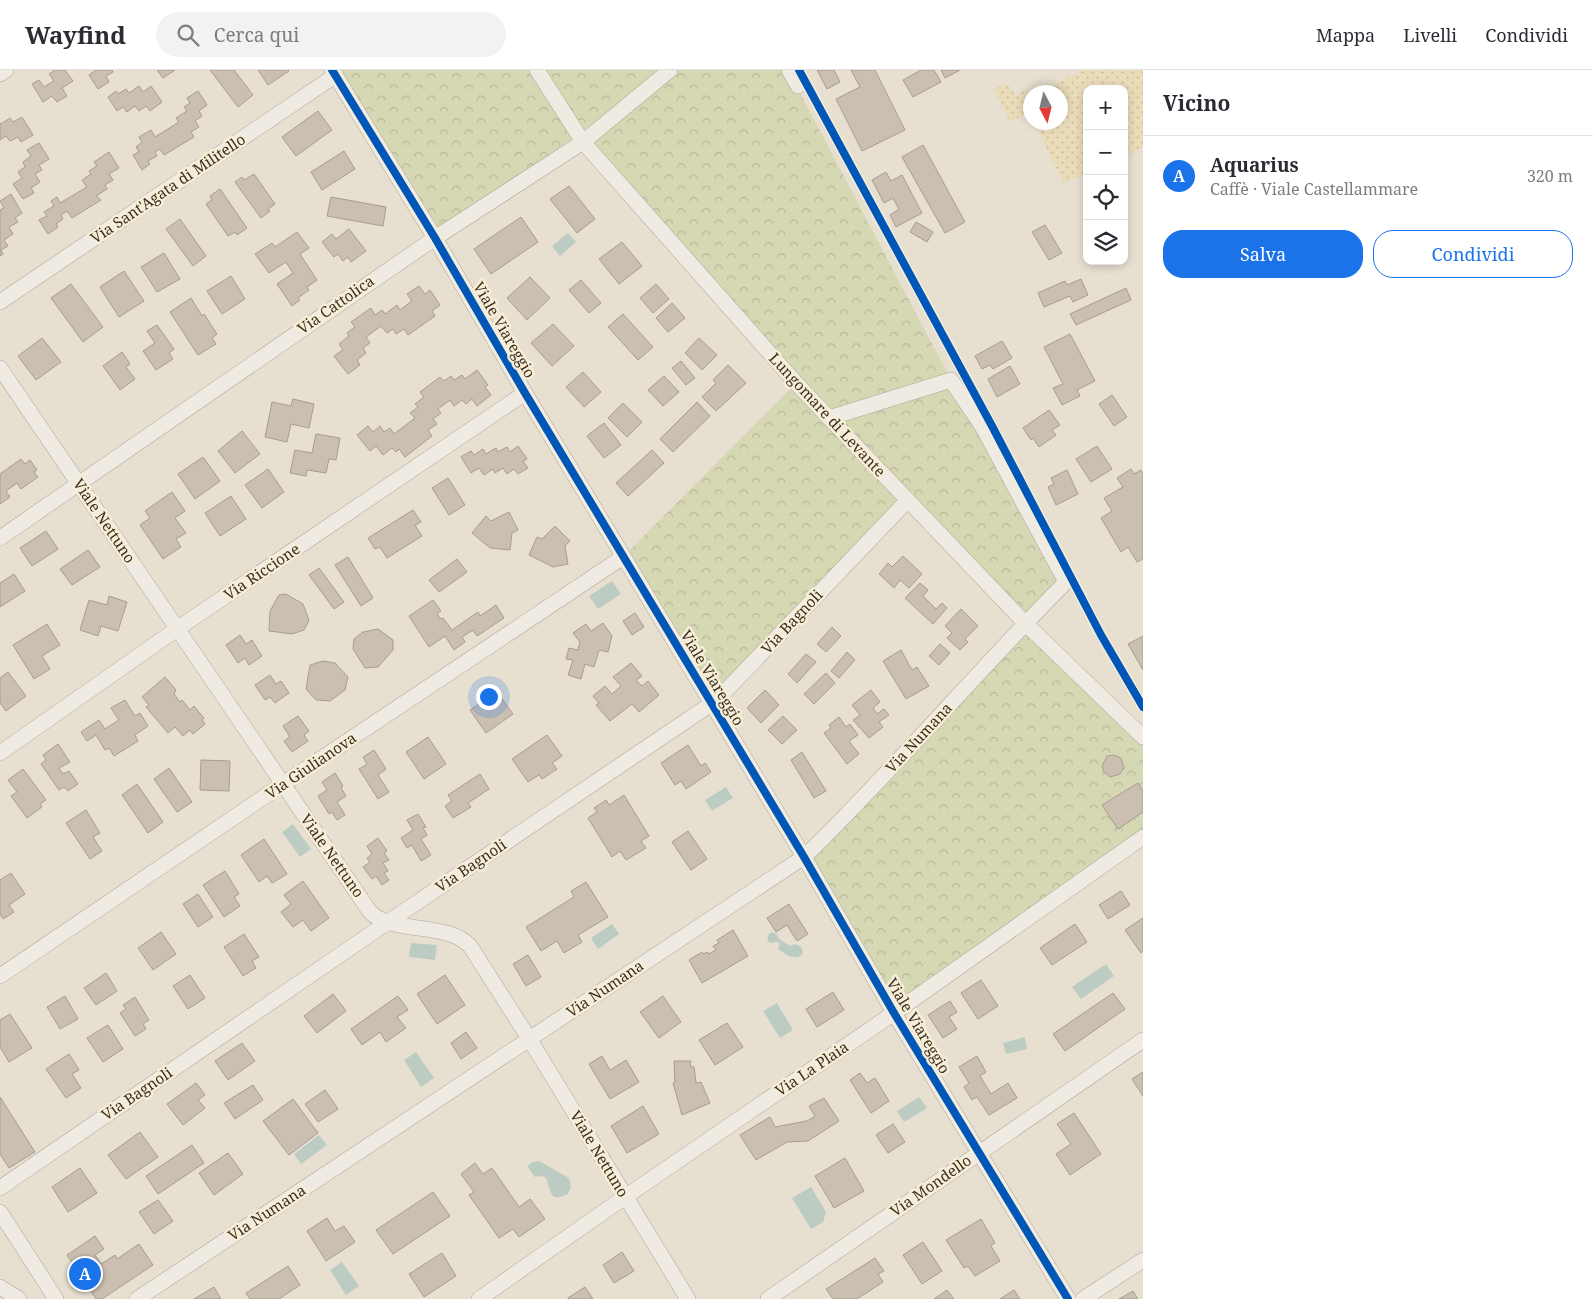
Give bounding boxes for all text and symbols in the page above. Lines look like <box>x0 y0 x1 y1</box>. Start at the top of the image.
search box <box>156 12 506 57</box>
text: Wayfind <box>25 18 126 51</box>
icon: search <box>174 21 202 49</box>
text: Cerca qui <box>214 22 299 48</box>
text: Mappa <box>1316 23 1375 47</box>
text: Livelli <box>1403 23 1457 47</box>
text: Condividi <box>1485 23 1568 47</box>
north arrow <box>1023 85 1068 130</box>
map controls <box>1083 85 1128 265</box>
button: + <box>1083 85 1128 130</box>
text: Vicino <box>1163 89 1230 117</box>
street label: Via Sant'Agata di Militello <box>86 129 249 248</box>
button: − <box>1083 130 1128 175</box>
text: Aquarius <box>1210 152 1299 178</box>
text: A <box>1173 165 1185 187</box>
text: 320 m <box>1527 165 1573 187</box>
button: locate <box>1083 175 1128 220</box>
text: Caffè · Viale Castellammare <box>1210 178 1418 200</box>
button: layers <box>1083 220 1128 265</box>
button: Salva <box>1163 230 1363 278</box>
button: Condividi <box>1373 230 1573 278</box>
street label: Via Cattolica <box>293 270 378 338</box>
street label: Viale Viareggio <box>469 278 541 381</box>
street label: Lungomare di Levante <box>765 348 890 480</box>
street label: Viale Nettuno <box>69 474 140 567</box>
street label: Via Riccione <box>219 538 303 604</box>
street label: Via Bagnoli <box>756 585 826 658</box>
street label: Viale Viareggio <box>676 626 749 729</box>
your location <box>476 684 502 710</box>
street label: Via Numana <box>881 698 956 777</box>
street label: Via Giulianova <box>261 727 360 803</box>
street label: Viale Nettuno <box>297 810 369 901</box>
street label: Via Bagnoli <box>431 834 510 896</box>
street label: Via Numana <box>562 955 647 1021</box>
street label: Viale Viareggio <box>882 974 955 1077</box>
street label: Via La Plaia <box>771 1036 852 1100</box>
street label: Via Bagnoli <box>97 1062 176 1124</box>
street label: Viale Nettuno <box>566 1106 634 1201</box>
street label: Via Mondello <box>886 1150 975 1221</box>
street label: Via Numana <box>224 1180 309 1245</box>
pin: A <box>69 1255 101 1293</box>

